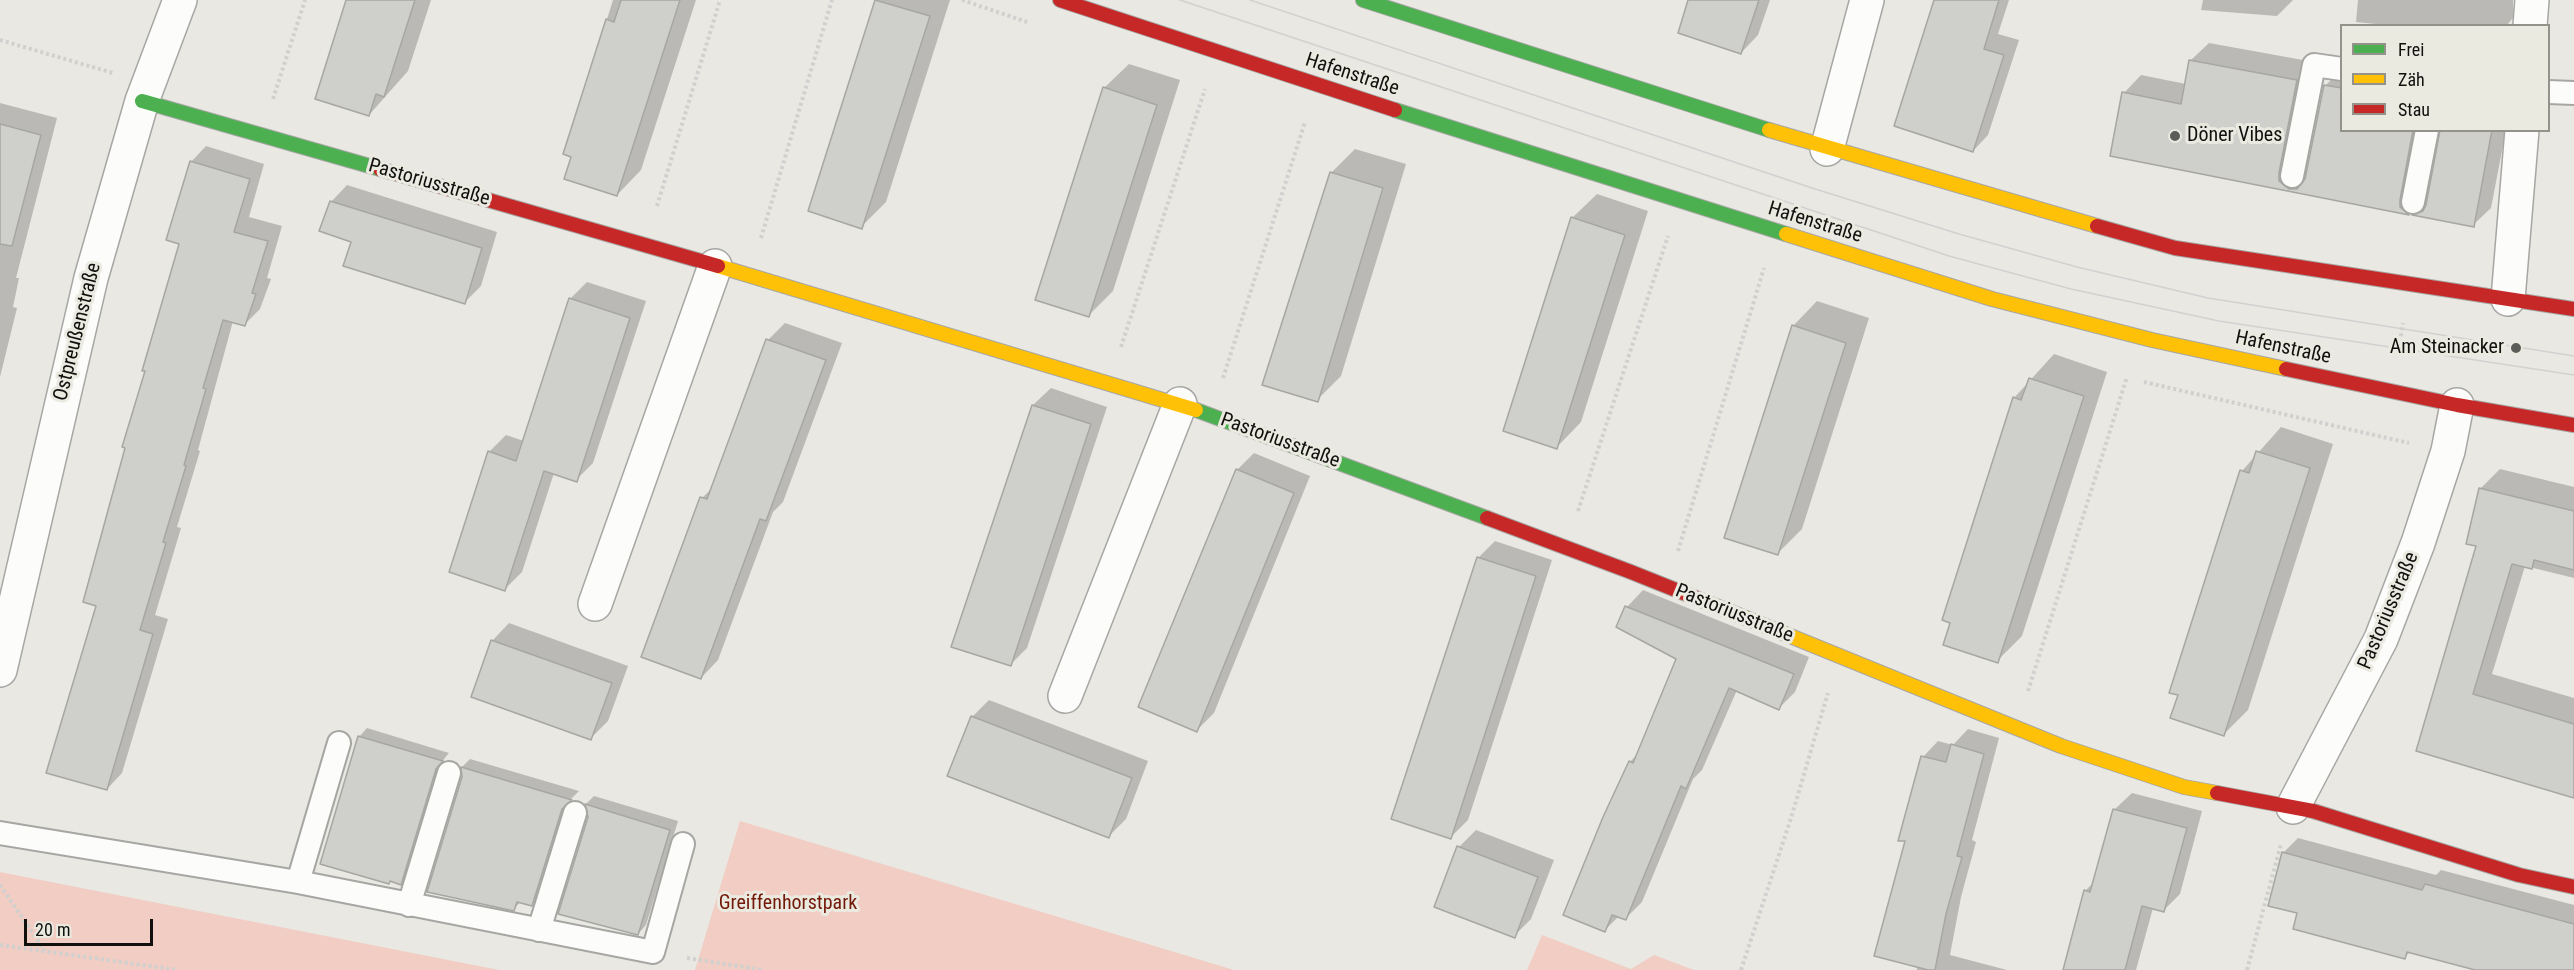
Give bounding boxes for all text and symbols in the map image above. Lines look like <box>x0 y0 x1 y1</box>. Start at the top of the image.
legend <box>2340 24 2550 132</box>
text: Frei <box>2398 39 2424 60</box>
street label: Hafenstraße <box>1302 49 1402 101</box>
text: Zäh <box>2398 69 2425 90</box>
text: Stau <box>2398 99 2430 120</box>
place label: Döner Vibes <box>2187 124 2282 148</box>
marker: Döner Vibes <box>2168 129 2182 143</box>
street label: Pastoriusstraße <box>366 154 492 212</box>
street label: Hafenstraße <box>1765 197 1865 249</box>
street label: Ostpreußenstraße <box>49 260 107 404</box>
street label: Hafenstraße <box>2233 326 2333 370</box>
place label: Am Steinacker <box>2390 336 2504 360</box>
marker: Am Steinacker <box>2509 341 2523 355</box>
street label: Pastoriusstraße <box>1217 408 1343 474</box>
street label: Pastoriusstraße <box>2354 549 2424 673</box>
street label: Pastoriusstraße <box>1672 579 1796 649</box>
park label: Greiffenhorstpark <box>719 892 857 916</box>
scale bar <box>27 907 156 945</box>
text: 20 m <box>35 919 70 940</box>

